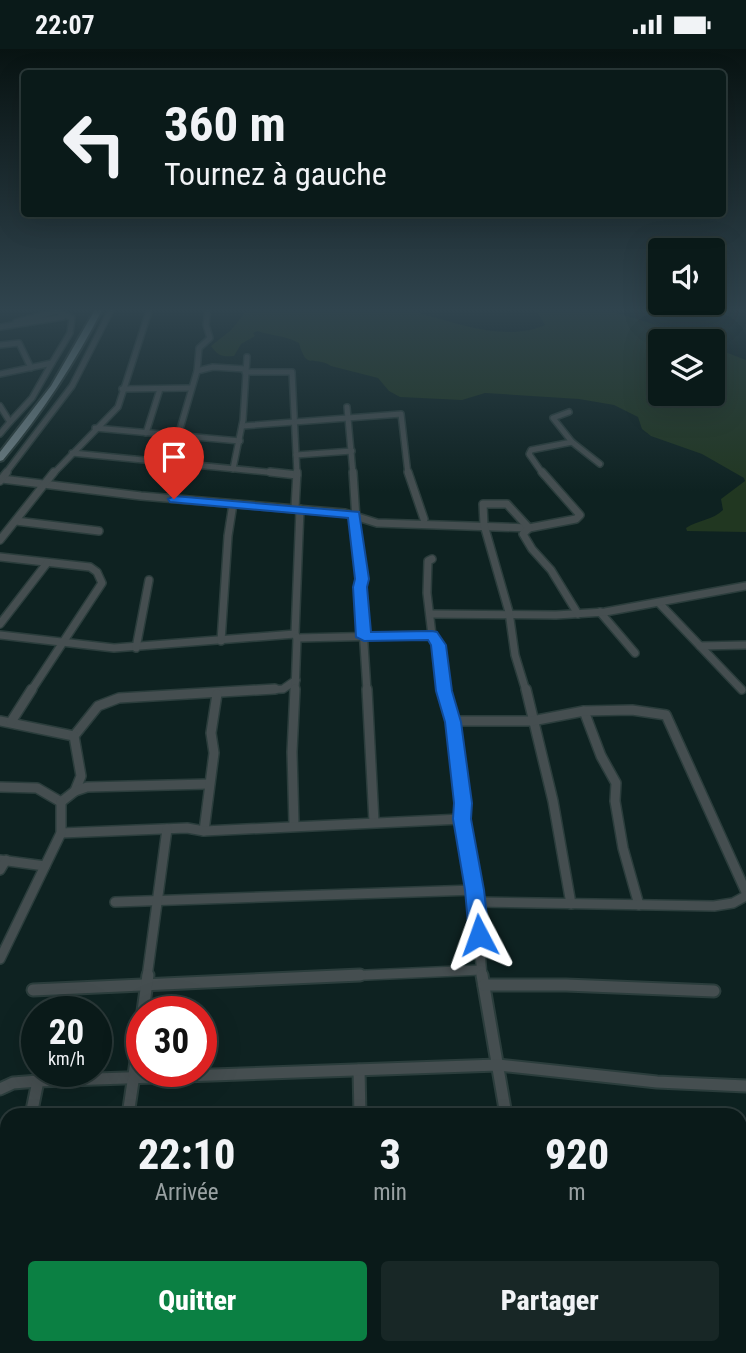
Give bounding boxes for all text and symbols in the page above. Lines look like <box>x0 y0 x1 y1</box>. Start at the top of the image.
text: 22:07 <box>35 10 95 40</box>
text: 360 m <box>164 96 286 153</box>
icon: left <box>49 98 140 189</box>
text: Tournez à gauche <box>164 155 387 193</box>
map controls <box>648 238 725 406</box>
button: sound <box>648 238 725 315</box>
button: layers <box>648 329 725 406</box>
pin <box>144 427 204 499</box>
icon: arrive <box>155 438 193 476</box>
position arrow <box>442 898 516 972</box>
speed limit sign: 30 <box>126 996 217 1087</box>
text: 20 <box>49 1012 84 1053</box>
text: km/h <box>48 1048 85 1069</box>
text: 22:10 <box>138 1130 235 1179</box>
text: 3 <box>379 1130 401 1179</box>
text: 920 <box>545 1130 609 1179</box>
text: Arrivée <box>155 1179 219 1206</box>
text: min <box>373 1179 407 1206</box>
text: m <box>568 1179 586 1206</box>
button: Quitter <box>28 1261 367 1341</box>
button: Partager <box>381 1261 719 1341</box>

